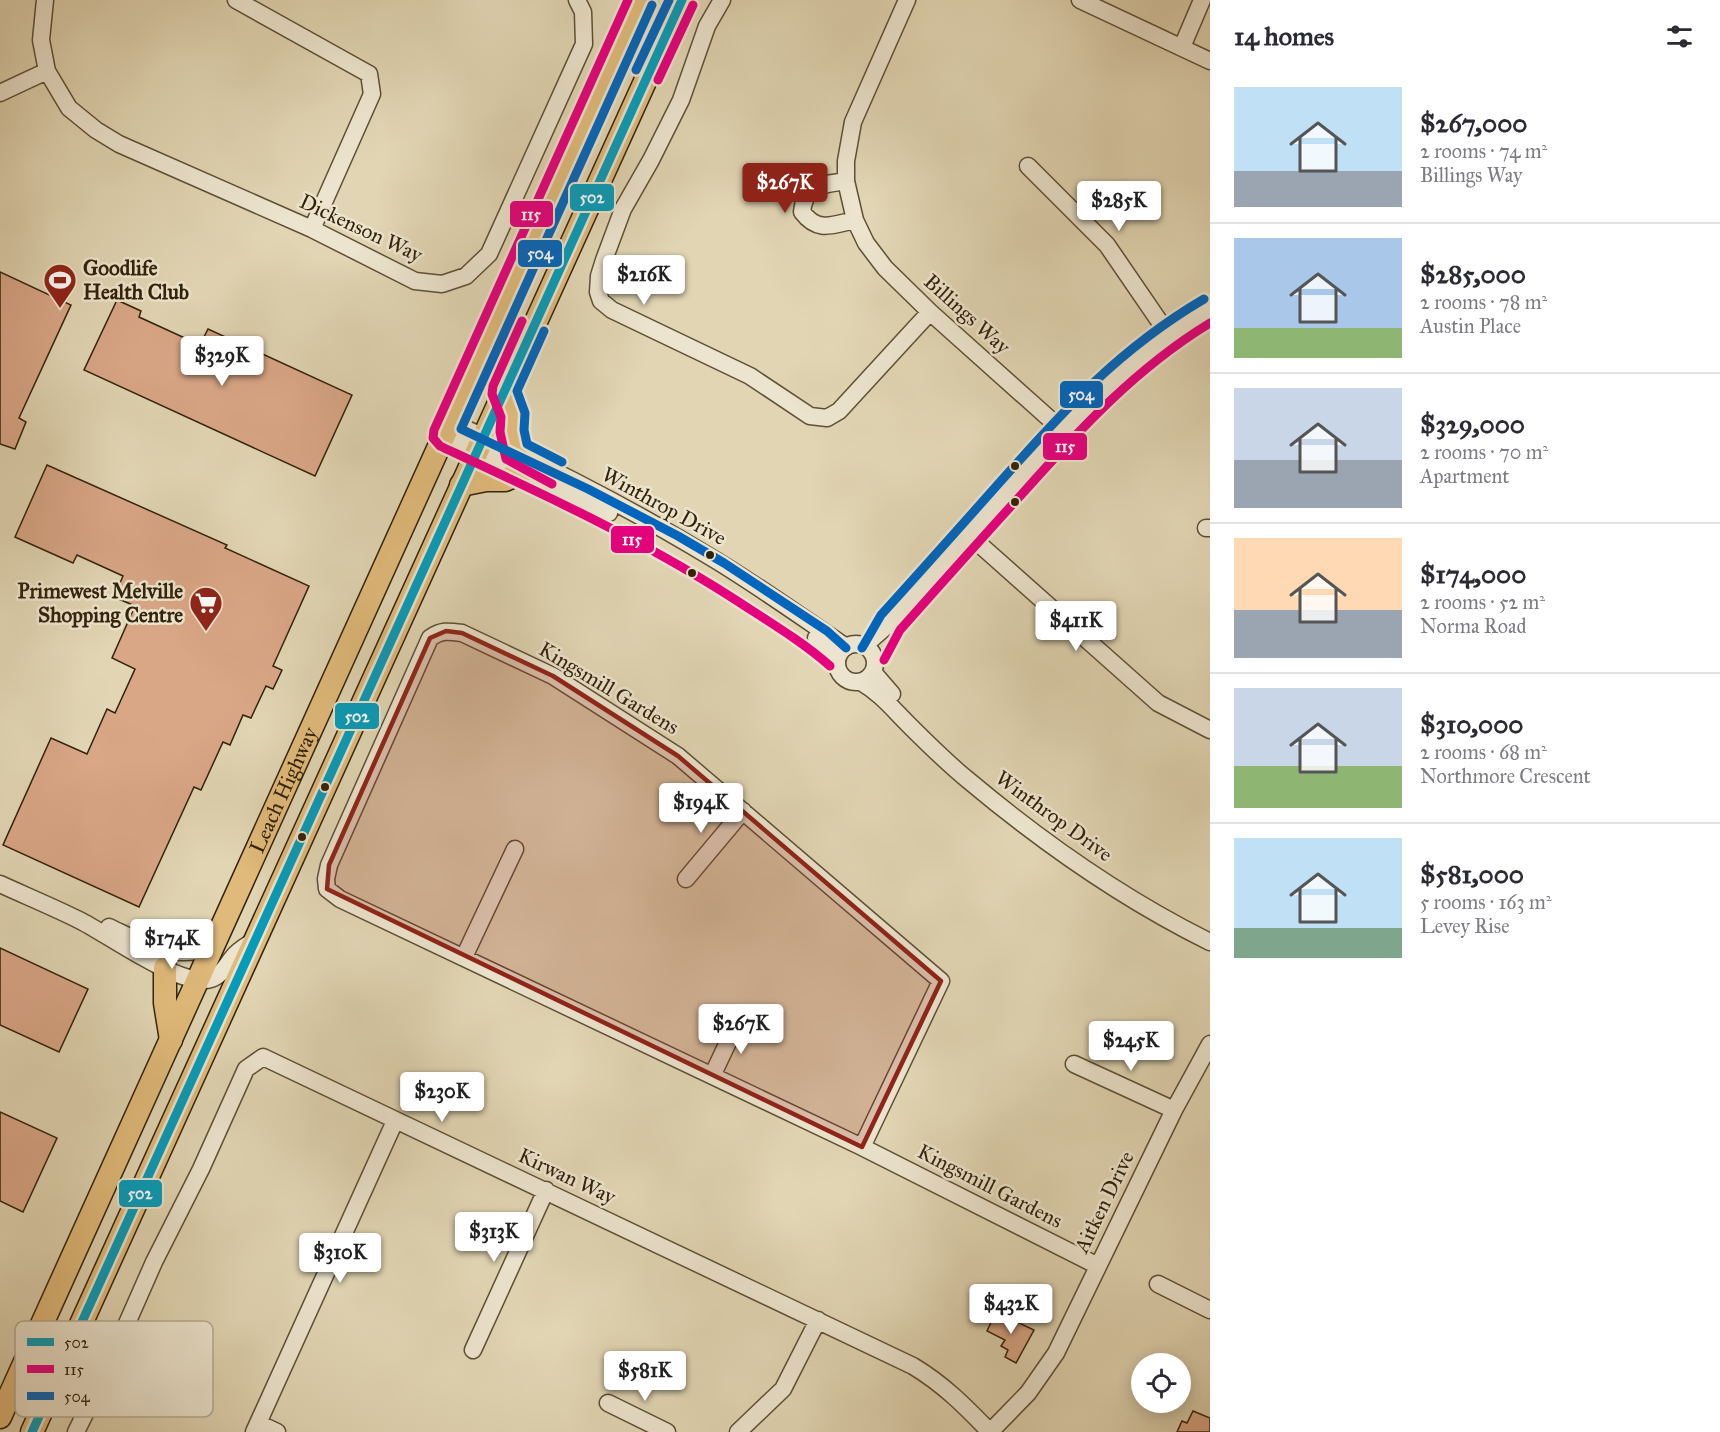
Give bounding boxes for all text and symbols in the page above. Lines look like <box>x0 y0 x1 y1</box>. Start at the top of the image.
text: 14 homes <box>1234 20 1334 52</box>
icon: filters <box>1663 20 1696 53</box>
text: $267,000 <box>1420 107 1527 139</box>
icon: home <box>1282 111 1354 183</box>
text: 2 rooms · 74 m² <box>1420 139 1547 163</box>
pin: $267K <box>743 163 827 214</box>
text: Billings Way <box>1420 163 1522 187</box>
text: $267K <box>757 170 813 194</box>
pin: $285K <box>1077 181 1161 232</box>
line badge: 502 <box>569 183 615 212</box>
street label: Dickenson Way <box>295 188 428 268</box>
text: 502 <box>580 188 605 207</box>
text: $285K <box>1091 188 1147 212</box>
line badge: 115 <box>509 200 554 228</box>
text: 115 <box>521 205 542 224</box>
line badge: 504 <box>517 239 563 268</box>
text: 504 <box>527 244 554 264</box>
place label: Goodlife Health Club <box>83 255 189 305</box>
pin: $216K <box>602 255 686 306</box>
text: $285,000 <box>1420 258 1526 290</box>
sports icon: Goodlife Health Club <box>42 262 78 309</box>
text: $216K <box>617 262 671 286</box>
icon: home <box>1282 262 1354 334</box>
street label: Billings Way <box>918 268 1016 360</box>
text: 2 rooms · 78 m² <box>1420 290 1547 314</box>
text: Austin Place <box>1420 314 1521 338</box>
pin: $329K <box>180 336 264 387</box>
text: $329K <box>195 343 249 367</box>
line badge: 504 <box>1059 380 1104 409</box>
text: 504 <box>1068 385 1095 405</box>
text: $329,000 <box>1420 408 1525 440</box>
icon: home <box>1282 412 1354 484</box>
line badge: 115 <box>1042 432 1088 461</box>
text: 115 <box>1055 437 1076 456</box>
text: 2 rooms · 70 m² <box>1420 440 1548 464</box>
unlabelled marker <box>1009 460 1021 472</box>
street label: Winthrop Drive <box>597 461 731 551</box>
text: Apartment <box>1420 464 1509 488</box>
unlabelled marker <box>1009 496 1021 508</box>
line badge: 115 <box>610 525 655 554</box>
text: 115 <box>622 530 643 549</box>
unlabelled marker <box>704 549 716 561</box>
text: $174,000 <box>1420 558 1526 590</box>
icon: home <box>1282 562 1354 634</box>
unlabelled marker <box>686 567 698 579</box>
place label: Primewest Melville Shopping Centre <box>18 578 183 628</box>
supermarket icon: Primewest Melville Shopping Centre <box>188 585 224 632</box>
text: 2 rooms · 52 m² <box>1420 590 1545 614</box>
pin: $411K <box>1034 601 1118 652</box>
text: $411K <box>1049 608 1103 632</box>
text: Norma Road <box>1420 614 1526 638</box>
street label: Kingsmill Gardens <box>534 636 684 740</box>
line badge: 502 <box>334 702 380 730</box>
text: 502 <box>345 707 370 726</box>
text: $310,000 <box>1420 708 1523 740</box>
icon: home <box>1282 712 1354 784</box>
street label: Leach Highway <box>244 722 324 857</box>
text: 2 rooms · 68 m² <box>1420 740 1547 764</box>
text: Northmore Crescent <box>1420 764 1591 788</box>
street label: Winthrop Drive <box>990 765 1118 867</box>
unlabelled marker <box>319 781 331 793</box>
pin: $194K <box>659 783 743 834</box>
text: $194K <box>673 790 729 814</box>
unlabelled marker <box>296 831 308 843</box>
text: $581,000 <box>1420 858 1524 890</box>
icon: home <box>1282 862 1354 934</box>
text: 5 rooms · 163 m² <box>1420 890 1552 914</box>
text: Levey Rise <box>1420 914 1509 938</box>
pin: $174K <box>130 919 214 970</box>
text: $174K <box>144 926 200 950</box>
pin: $267K <box>699 1004 783 1055</box>
text: $267K <box>713 1011 769 1035</box>
pin: $245K <box>1089 1021 1173 1072</box>
text: $245K <box>1103 1028 1159 1052</box>
pin: $230K <box>400 1072 484 1123</box>
text: $230K <box>414 1079 470 1103</box>
street label: Kingsmill Gardens <box>913 1138 1067 1234</box>
street label: Kirwan Way <box>514 1142 621 1210</box>
street label: Aitken Drive <box>1068 1147 1140 1258</box>
line badge: 502 <box>118 1179 163 1208</box>
text: 502 <box>128 1184 153 1203</box>
pin: $313K <box>452 1212 536 1263</box>
text: $313K <box>469 1219 519 1243</box>
pin: $310K <box>298 1233 382 1284</box>
text: $310K <box>313 1240 367 1264</box>
pin: $432K <box>969 1284 1053 1335</box>
text: $432K <box>983 1291 1039 1315</box>
legend <box>15 1321 213 1417</box>
text: 502 <box>64 1333 89 1352</box>
pin: $581K <box>603 1351 687 1402</box>
map controls <box>1131 1353 1191 1413</box>
button: locate <box>1131 1353 1191 1413</box>
text: $581K <box>618 1358 672 1382</box>
text: 115 <box>64 1360 85 1379</box>
text: 504 <box>64 1387 91 1406</box>

